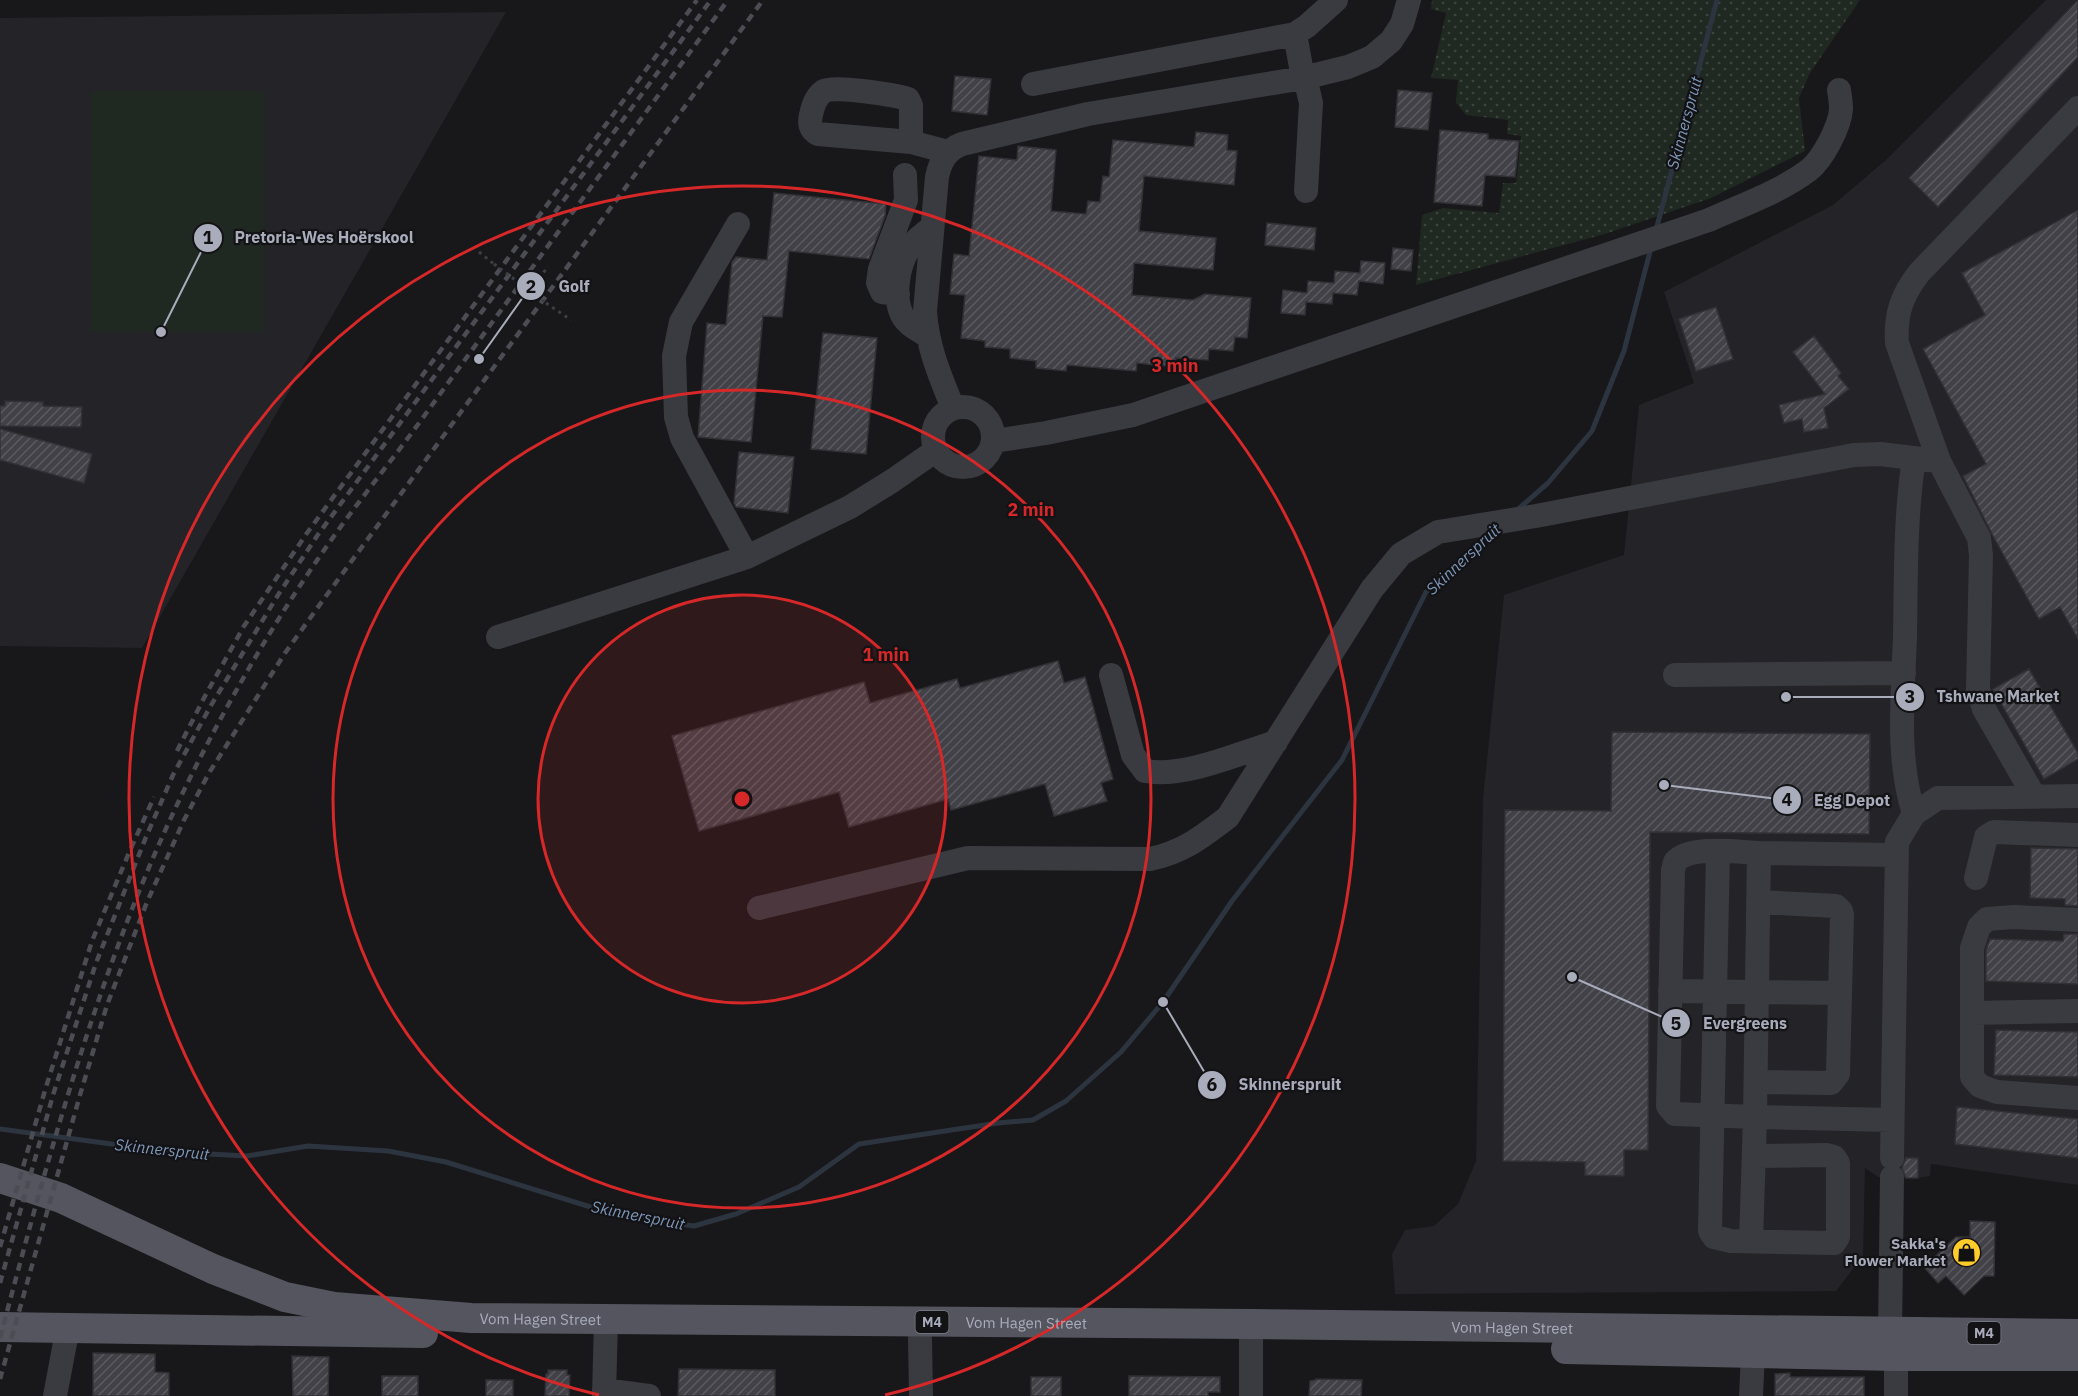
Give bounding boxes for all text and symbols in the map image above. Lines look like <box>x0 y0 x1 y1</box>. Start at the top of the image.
water label: Skinnerspruit <box>1662 74 1706 171</box>
callout: Pretoria-Wes Hoërskool <box>193 221 426 255</box>
text: 1 <box>203 226 214 249</box>
text: Pretoria-Wes Hoërskool <box>235 227 414 247</box>
callout: Golf <box>516 269 601 303</box>
text: 2 <box>526 275 536 298</box>
text: Golf <box>558 276 590 296</box>
text: 3 min <box>1151 354 1199 377</box>
text: 2 min <box>1007 498 1055 521</box>
water label: Skinnerspruit <box>1422 519 1505 599</box>
text: 1 min <box>862 643 910 666</box>
callout: Tshwane Market <box>1895 680 2072 714</box>
text: 3 <box>1905 685 1915 708</box>
text: Tshwane Market <box>1937 686 2059 706</box>
callout: Egg Depot <box>1772 783 1902 817</box>
text: 4 <box>1782 788 1793 811</box>
centre of rings <box>732 789 752 809</box>
text: Egg Depot <box>1814 790 1890 810</box>
callout: Evergreens <box>1661 1006 1799 1040</box>
text: 5 <box>1671 1012 1682 1035</box>
text: Evergreens <box>1703 1013 1787 1033</box>
callout: Skinnerspruit <box>1197 1068 1354 1102</box>
text: 6 <box>1207 1073 1218 1096</box>
text: Skinnerspruit <box>1239 1074 1341 1094</box>
water label: Skinnerspruit <box>114 1134 211 1164</box>
water label: Skinnerspruit <box>590 1196 687 1234</box>
place label: Sakka's Flower Market <box>1845 1234 1946 1270</box>
shop icon: Sakka's Flower Market <box>1951 1236 1983 1268</box>
street label: Vom Hagen Street <box>479 1309 601 1329</box>
road number: M4 <box>916 1311 948 1333</box>
street label: Vom Hagen Street <box>965 1312 1087 1332</box>
street label: Vom Hagen Street <box>1451 1317 1573 1337</box>
road number: M4 <box>1968 1322 2000 1344</box>

